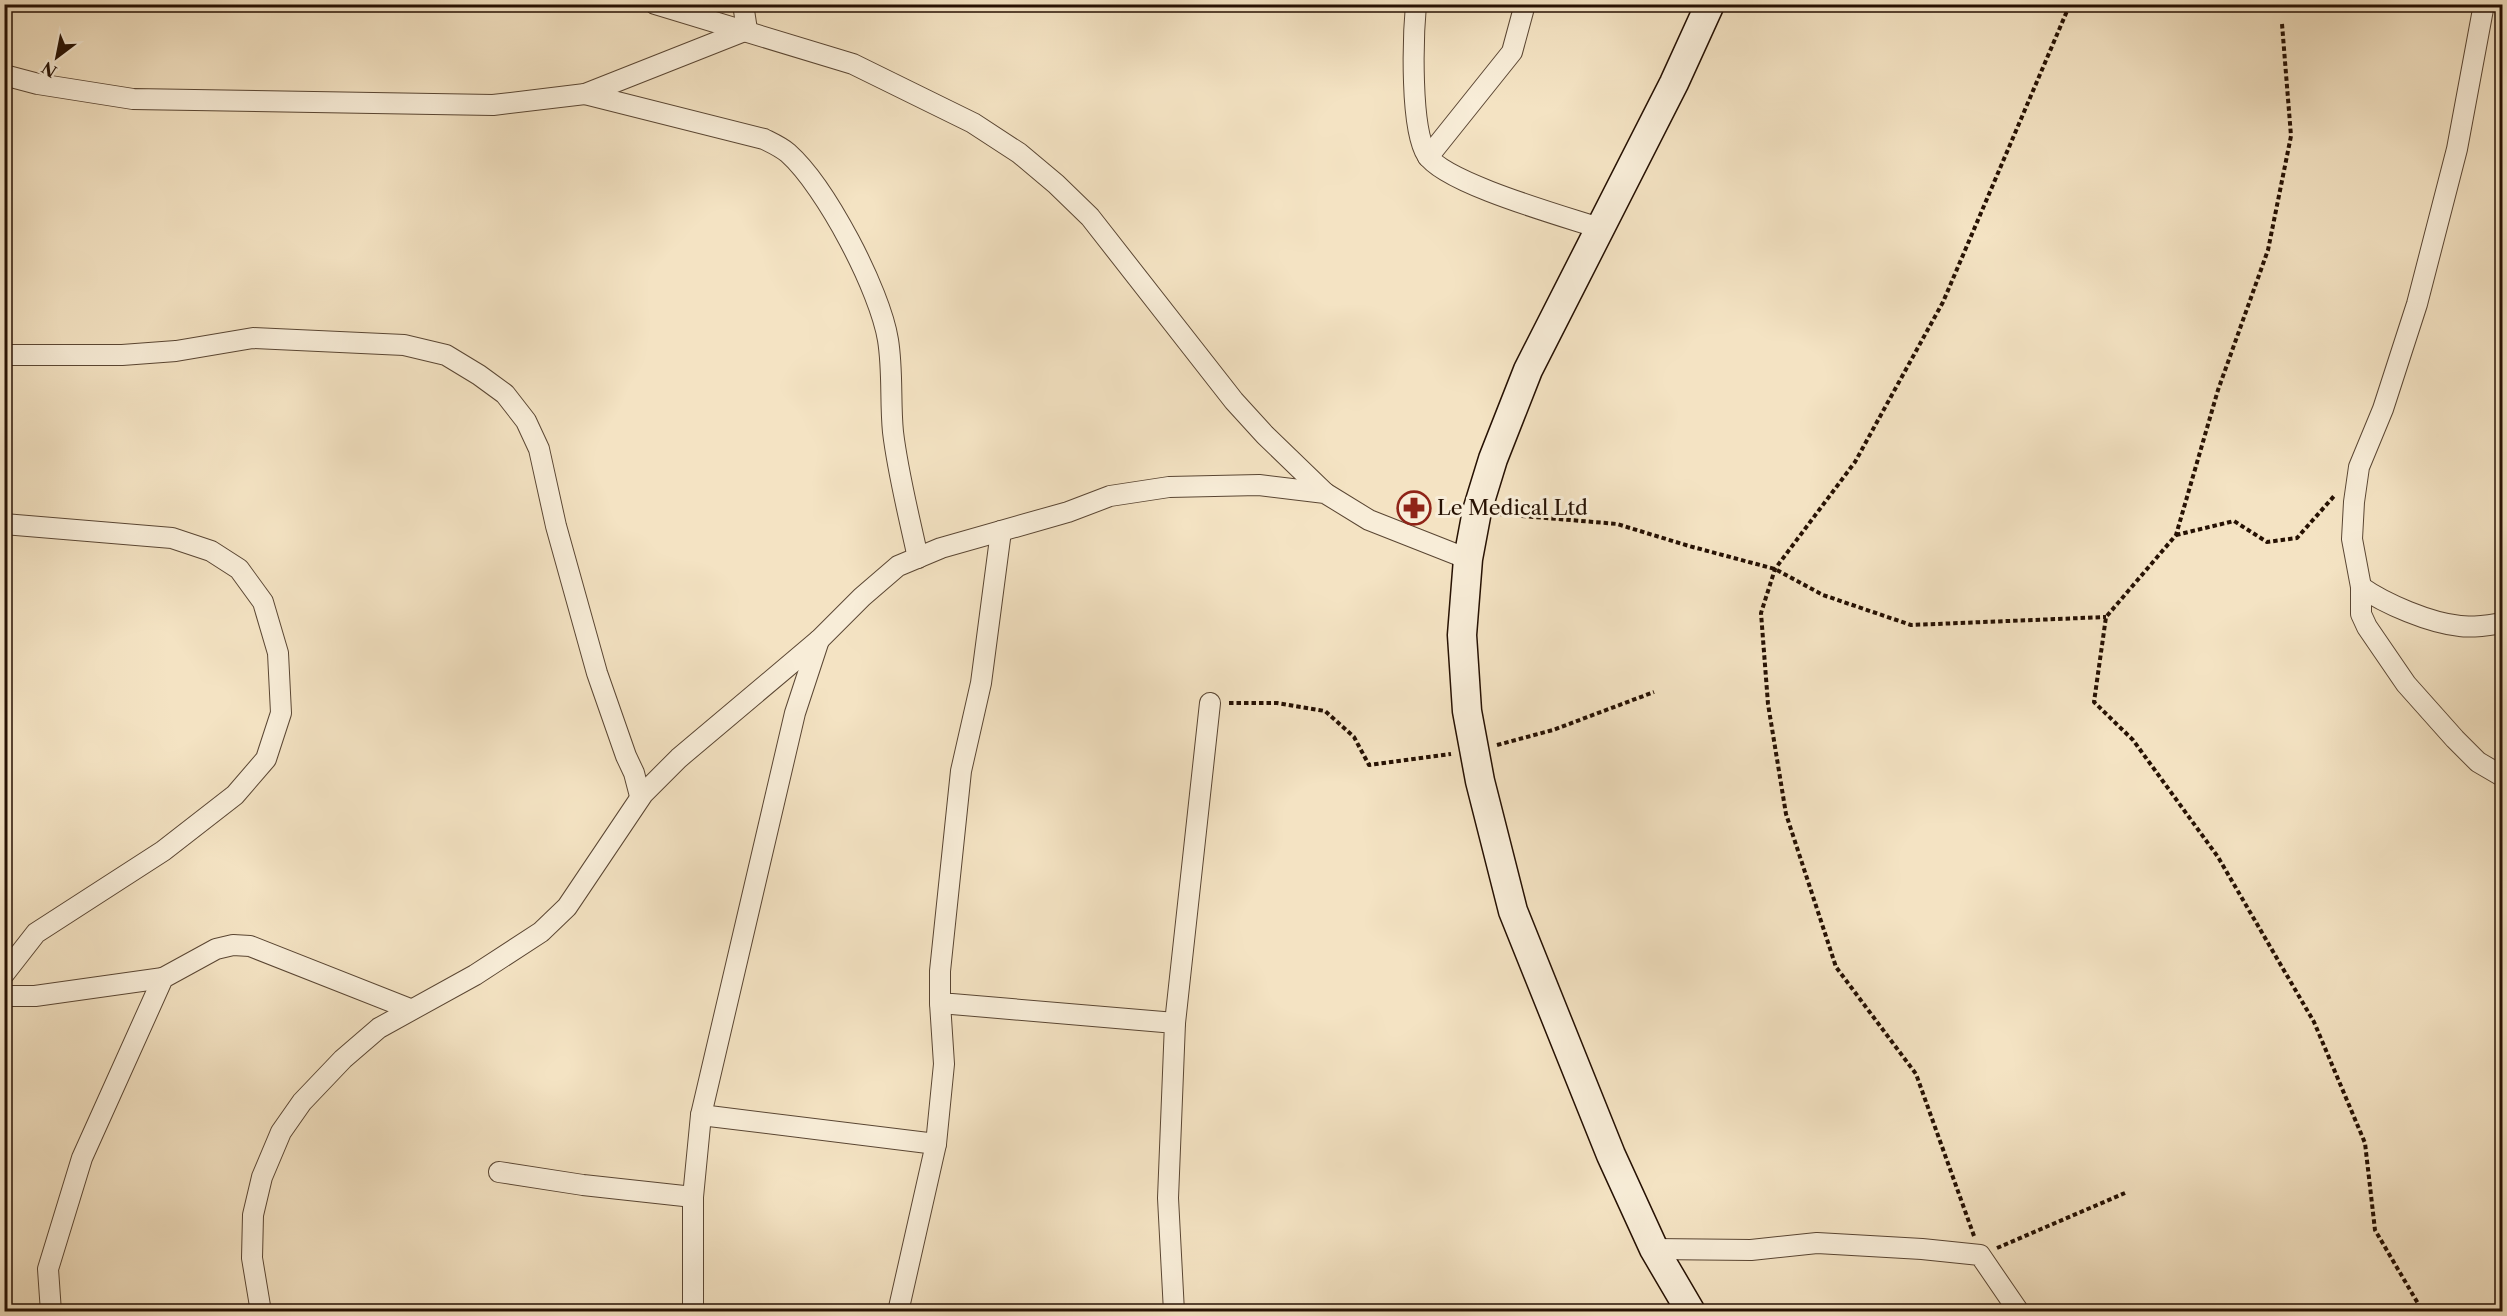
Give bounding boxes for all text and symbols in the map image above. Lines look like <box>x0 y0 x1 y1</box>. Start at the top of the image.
north arrow <box>27 27 87 87</box>
text: N <box>38 58 60 82</box>
pharmacy icon: Le Medical Ltd <box>1396 490 1432 526</box>
place label: Le Medical Ltd <box>1437 495 1588 520</box>

